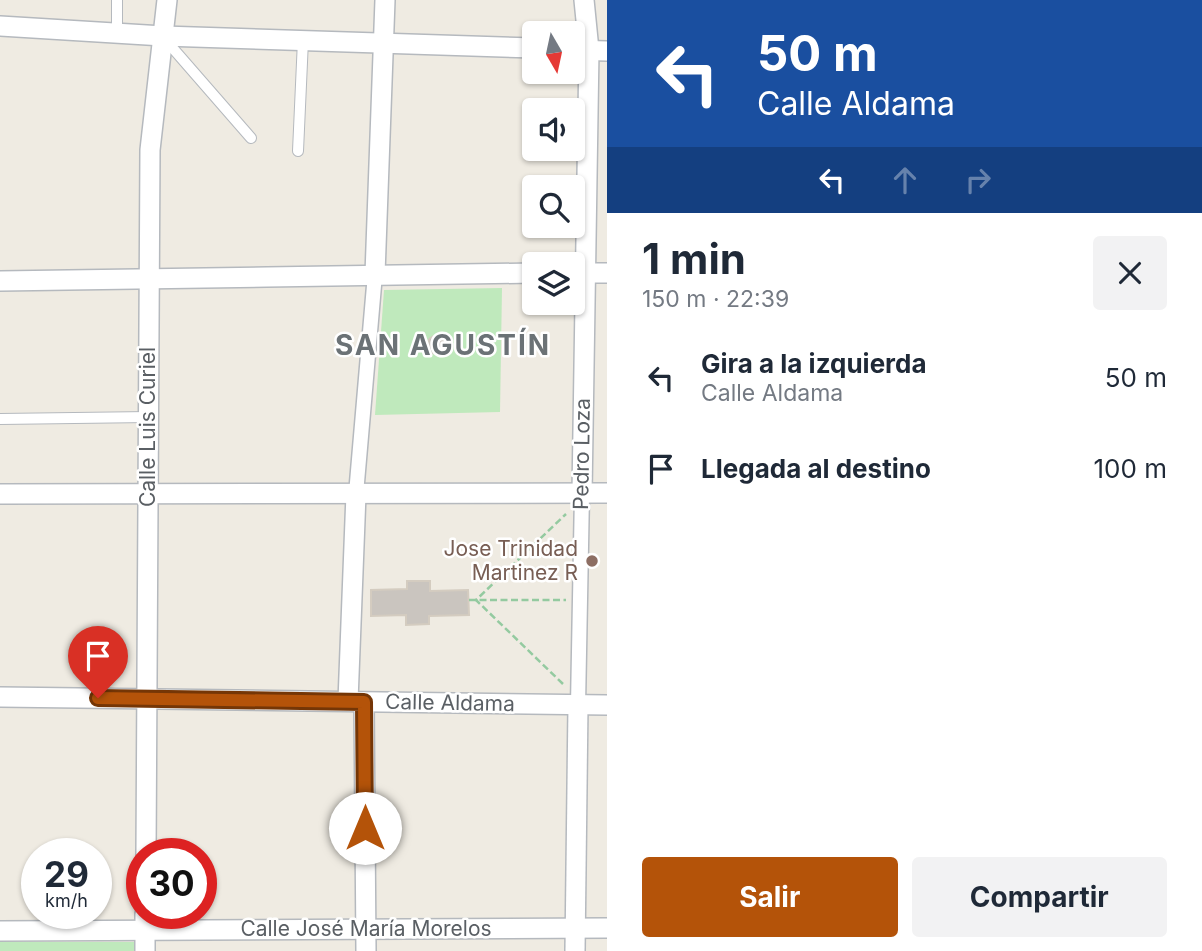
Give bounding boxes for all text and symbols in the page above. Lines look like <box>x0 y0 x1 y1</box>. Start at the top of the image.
north arrow <box>522 21 584 84</box>
map controls <box>522 21 585 315</box>
text: 50 m <box>757 24 878 83</box>
icon: left <box>642 28 733 119</box>
text: Calle Aldama <box>757 84 955 123</box>
button: sound <box>522 98 585 161</box>
icon: left <box>813 161 851 199</box>
icon: ahead <box>886 161 924 199</box>
icon: right <box>959 161 997 199</box>
button: search <box>522 175 585 238</box>
text: 1 min <box>642 233 746 284</box>
button: close <box>1093 236 1167 310</box>
button: layers <box>522 252 585 315</box>
text: 150 m · 22:39 <box>642 285 789 313</box>
district label: SAN AGUSTÍN <box>335 327 551 362</box>
street label: Calle Luis Curiel <box>135 347 160 507</box>
text: Gira a la izquierda <box>701 348 927 379</box>
icon: left <box>642 359 680 397</box>
text: 50 m <box>1105 362 1167 393</box>
text: Calle Aldama <box>701 379 843 407</box>
street label: Pedro Loza <box>568 398 595 510</box>
icon: arrive <box>642 450 680 488</box>
text: Llegada al destino <box>701 453 931 484</box>
text: 100 m <box>1094 453 1167 484</box>
place label: Jose Trinidad Martinez R <box>443 536 578 585</box>
marker: Jose Trinidad Martinez R <box>584 553 600 569</box>
pin <box>68 626 128 698</box>
icon: arrive <box>79 637 117 675</box>
street label: Calle Aldama <box>385 689 515 716</box>
position arrow <box>328 791 402 865</box>
speed limit sign: 30 <box>126 838 217 929</box>
text: 29 <box>44 853 89 895</box>
button: Salir <box>642 857 898 937</box>
button: Compartir <box>912 857 1167 937</box>
text: km/h <box>45 890 88 911</box>
street label: Calle José María Morelos <box>240 916 492 941</box>

